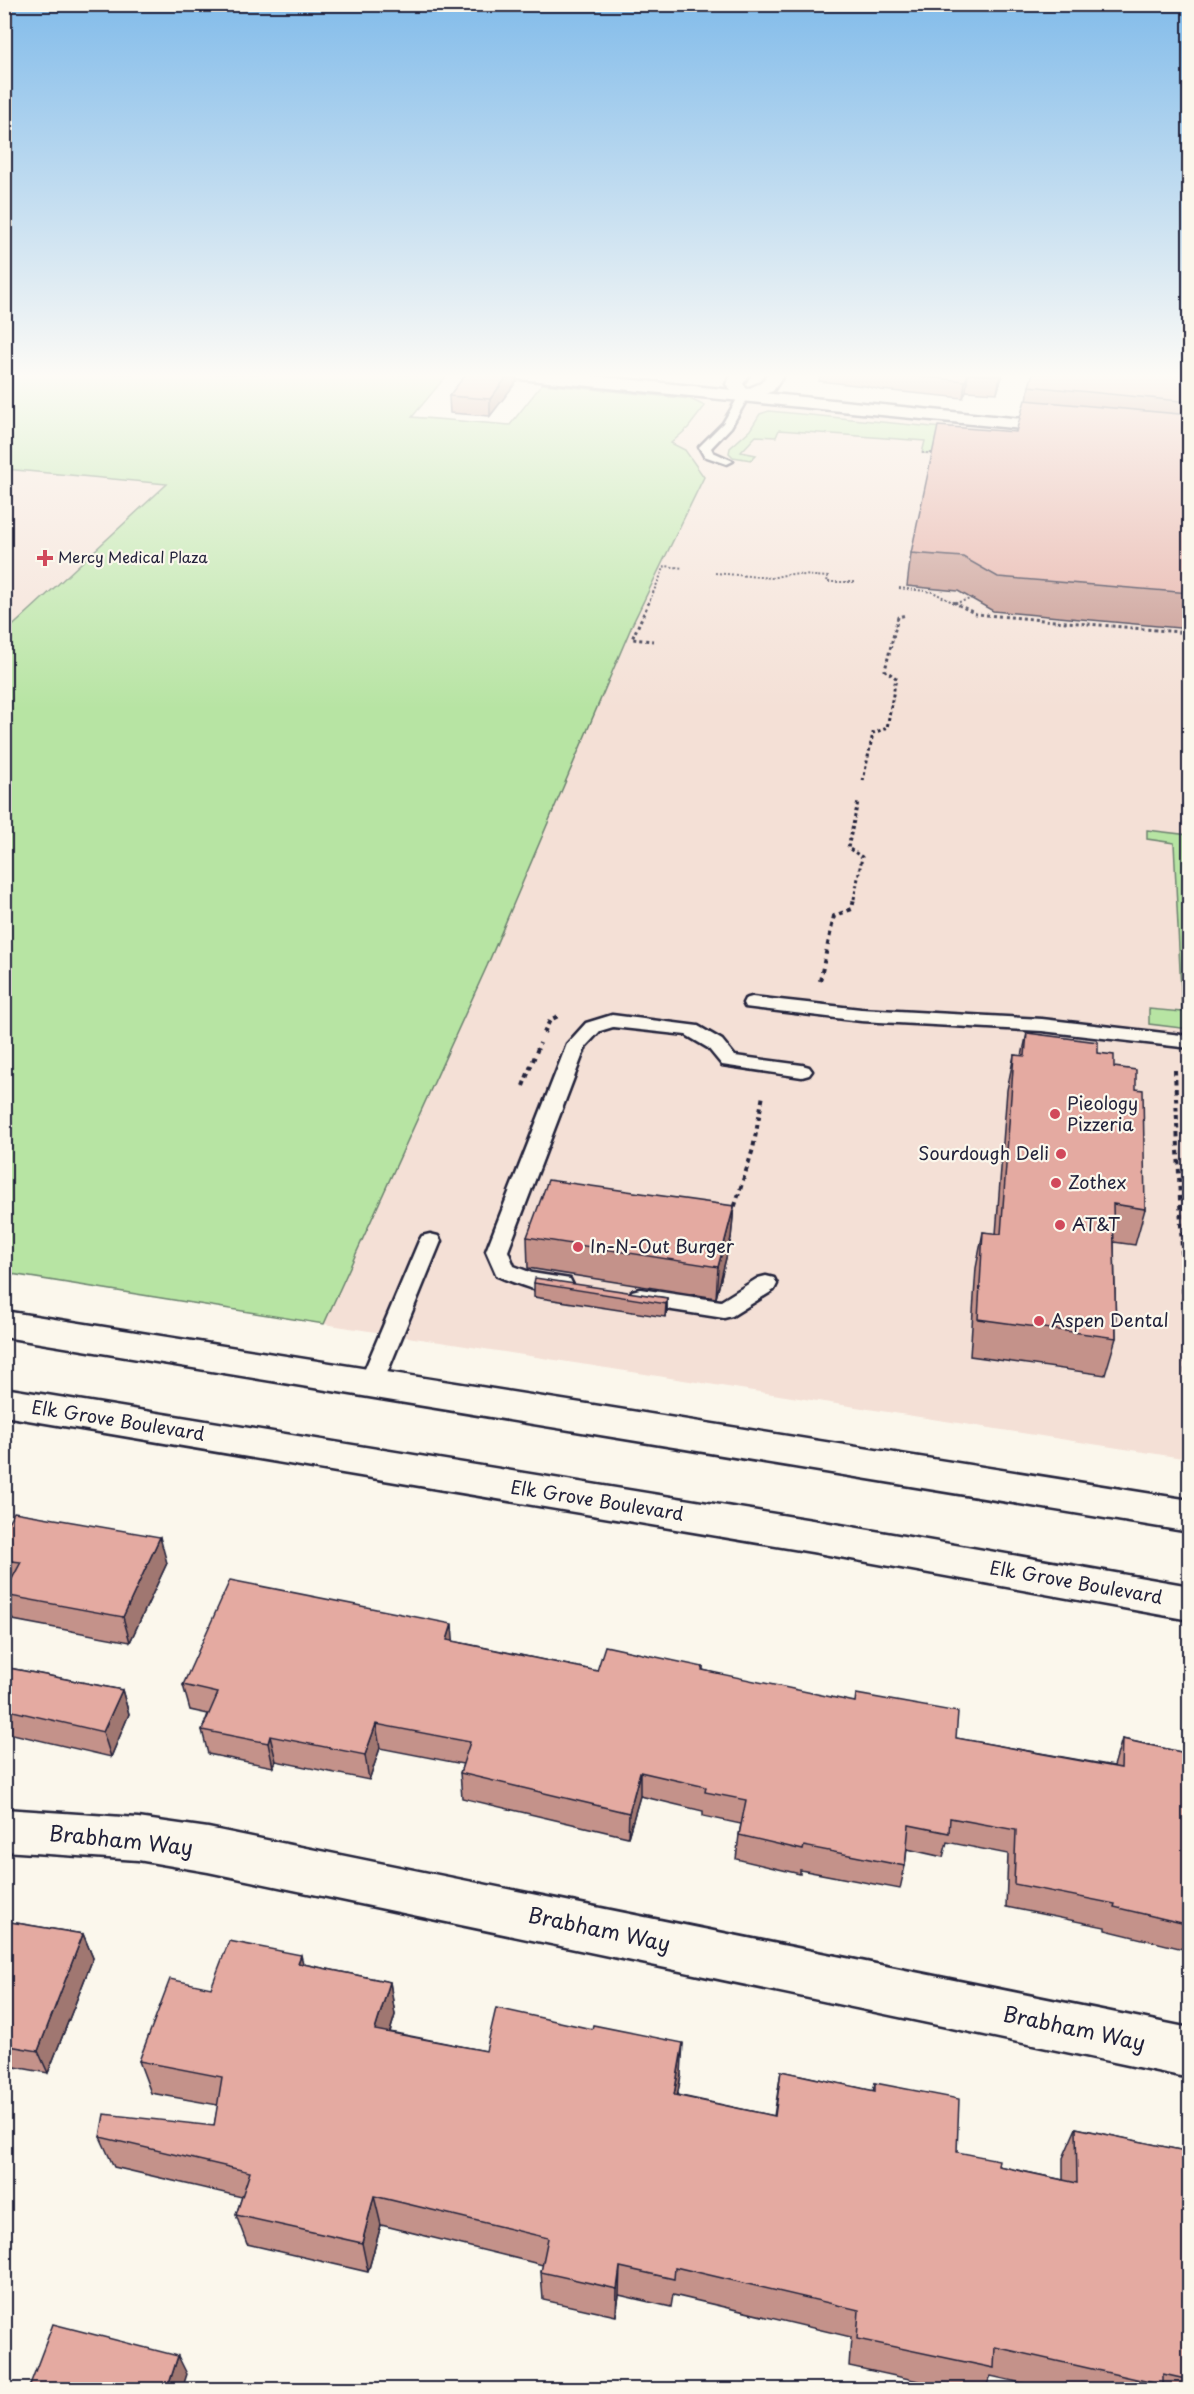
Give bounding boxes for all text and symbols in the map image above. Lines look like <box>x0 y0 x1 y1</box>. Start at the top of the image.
place label: Mercy Medical Plaza <box>58 545 208 568</box>
marker: Mercy Medical Plaza <box>36 549 54 567</box>
place label: Pieology Pizzeria <box>1067 1089 1138 1137</box>
marker: Pieology Pizzeria <box>1048 1107 1062 1121</box>
place label: Sourdough Deli <box>918 1139 1049 1166</box>
marker: Sourdough Deli <box>1054 1147 1068 1161</box>
place label: Zothex <box>1068 1168 1127 1195</box>
marker: Zothex <box>1049 1176 1063 1190</box>
place label: AT&T <box>1072 1210 1121 1237</box>
marker: AT&T <box>1053 1218 1067 1232</box>
place label: In-N-Out Burger <box>590 1232 735 1259</box>
marker: In-N-Out Burger <box>571 1240 585 1254</box>
place label: Aspen Dental <box>1051 1306 1169 1333</box>
marker: Aspen Dental <box>1032 1314 1046 1328</box>
street label: Elk Grove Boulevard <box>30 1392 207 1447</box>
street label: Elk Grove Boulevard <box>509 1472 686 1527</box>
street label: Elk Grove Boulevard <box>988 1553 1165 1610</box>
street label: Brabham Way <box>48 1816 195 1862</box>
street label: Brabham Way <box>525 1897 674 1959</box>
street label: Brabham Way <box>1000 1996 1149 2058</box>

